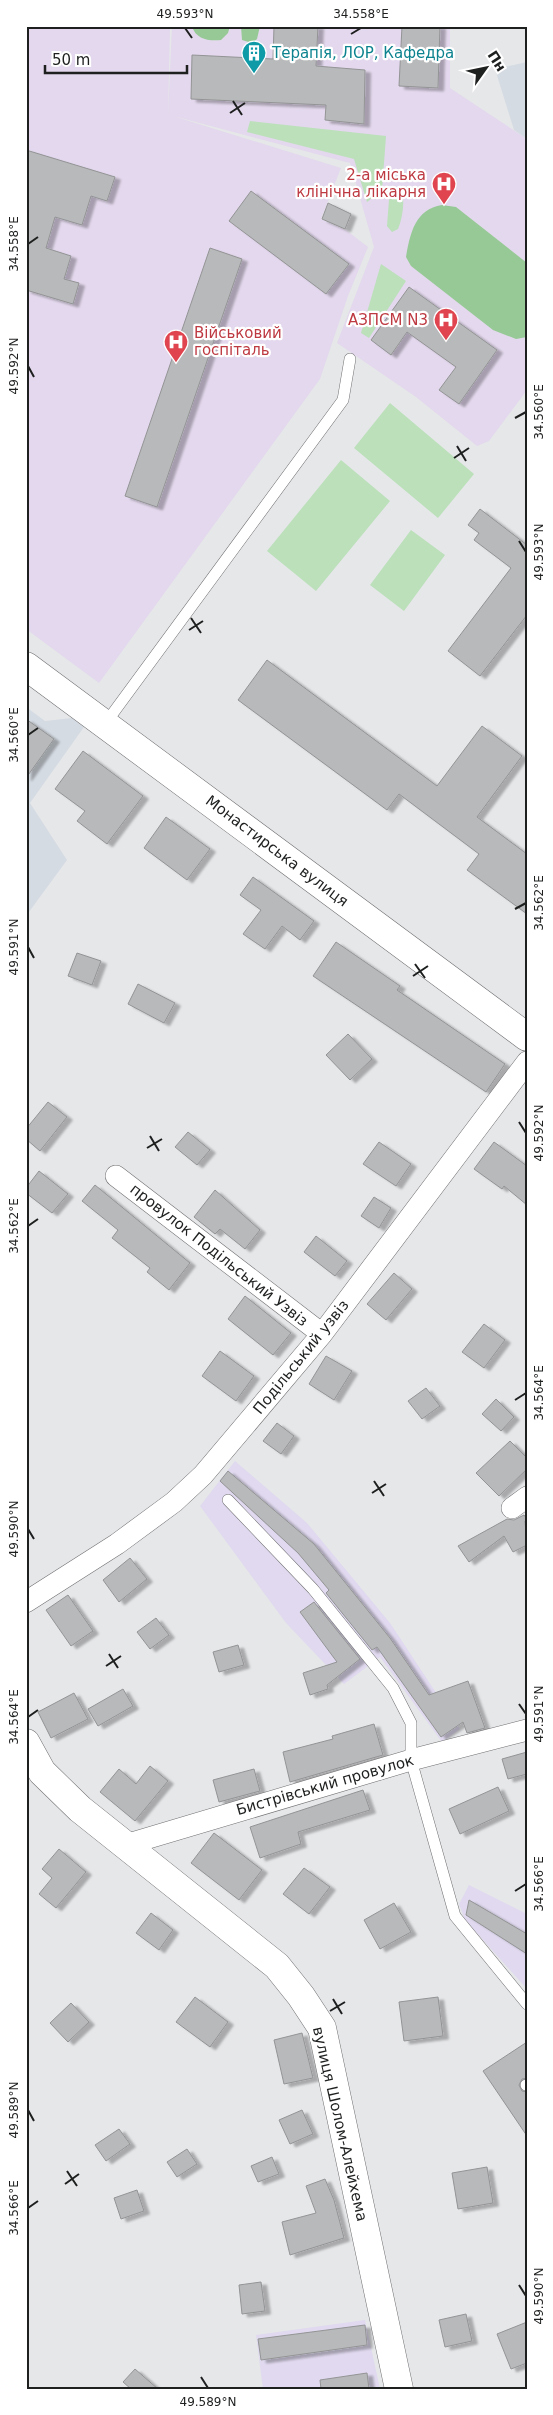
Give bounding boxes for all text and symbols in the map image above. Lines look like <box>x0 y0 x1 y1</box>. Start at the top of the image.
text: 49.593°N <box>157 7 213 21</box>
text: 34.558°E <box>333 7 389 21</box>
building icon: Терапія, ЛОР, Кафедра <box>241 40 267 74</box>
scale bar <box>45 42 188 74</box>
north arrow <box>460 42 510 92</box>
place label: Терапія, ЛОР, Кафедра <box>271 44 454 62</box>
text: Пн <box>484 48 509 74</box>
text: 50 m <box>52 51 90 69</box>
place label: 2-а міська клінічна лікарня <box>296 166 426 201</box>
hospital icon: 2-а міська клінічна лікарня <box>431 171 457 205</box>
text: 34.558°E <box>7 216 21 272</box>
hospital icon: АЗПСМ N3 <box>433 307 459 341</box>
place label: АЗПСМ N3 <box>348 311 428 329</box>
place label: Військовий госпіталь <box>194 324 282 359</box>
hospital icon: Військовий госпіталь <box>163 329 189 363</box>
text: 49.592°N <box>7 338 21 394</box>
text: 34.560°E <box>532 384 546 440</box>
text: 49.593°N <box>532 524 546 580</box>
text: 34.560°E <box>7 707 21 763</box>
street label: Монастирська вулиця <box>202 792 352 910</box>
text: 34.562°E <box>532 875 546 931</box>
text: 49.591°N <box>7 919 21 975</box>
text: 49.592°N <box>532 1105 546 1161</box>
street label: провулок Подільський Узвіз <box>126 1180 312 1330</box>
text: 34.562°E <box>7 1198 21 1254</box>
street label: Подільський узвіз <box>249 1296 353 1418</box>
text: 34.564°E <box>532 1365 546 1421</box>
text: 49.590°N <box>7 1501 21 1557</box>
text: 49.591°N <box>532 1686 546 1742</box>
text: 34.564°E <box>7 1689 21 1745</box>
street label: Бистрівський провулок <box>234 1751 416 1819</box>
text: 34.566°E <box>532 1856 546 1912</box>
street label: вулиця Шолом-Алейхема <box>309 2025 371 2223</box>
text: 49.589°N <box>7 2082 21 2138</box>
text: 34.566°E <box>7 2180 21 2236</box>
text: 49.590°N <box>532 2268 546 2324</box>
text: 49.589°N <box>180 2395 236 2409</box>

